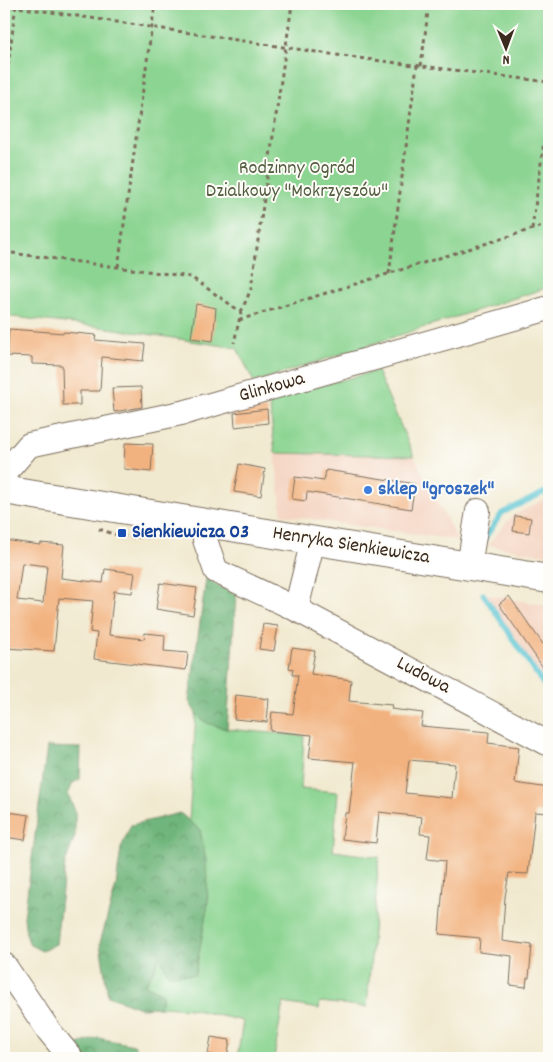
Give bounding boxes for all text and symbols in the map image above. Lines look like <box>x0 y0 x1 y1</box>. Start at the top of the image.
north arrow <box>480 22 530 72</box>
text: N <box>502 49 510 69</box>
park label: Rodzinny Ogród Dzialkowy "Mokrzyszów" <box>206 155 388 206</box>
street label: Glinkowa <box>236 365 309 411</box>
place label: sklep "groszek" <box>378 476 494 504</box>
marker: sklep "groszek" <box>362 484 374 496</box>
place label: Sienkiewicza 03 <box>132 519 249 547</box>
street label: Henryka Sienkiewicza <box>270 520 432 572</box>
marker: Sienkiewicza 03 <box>116 527 128 539</box>
street label: Ludowa <box>391 650 455 702</box>

